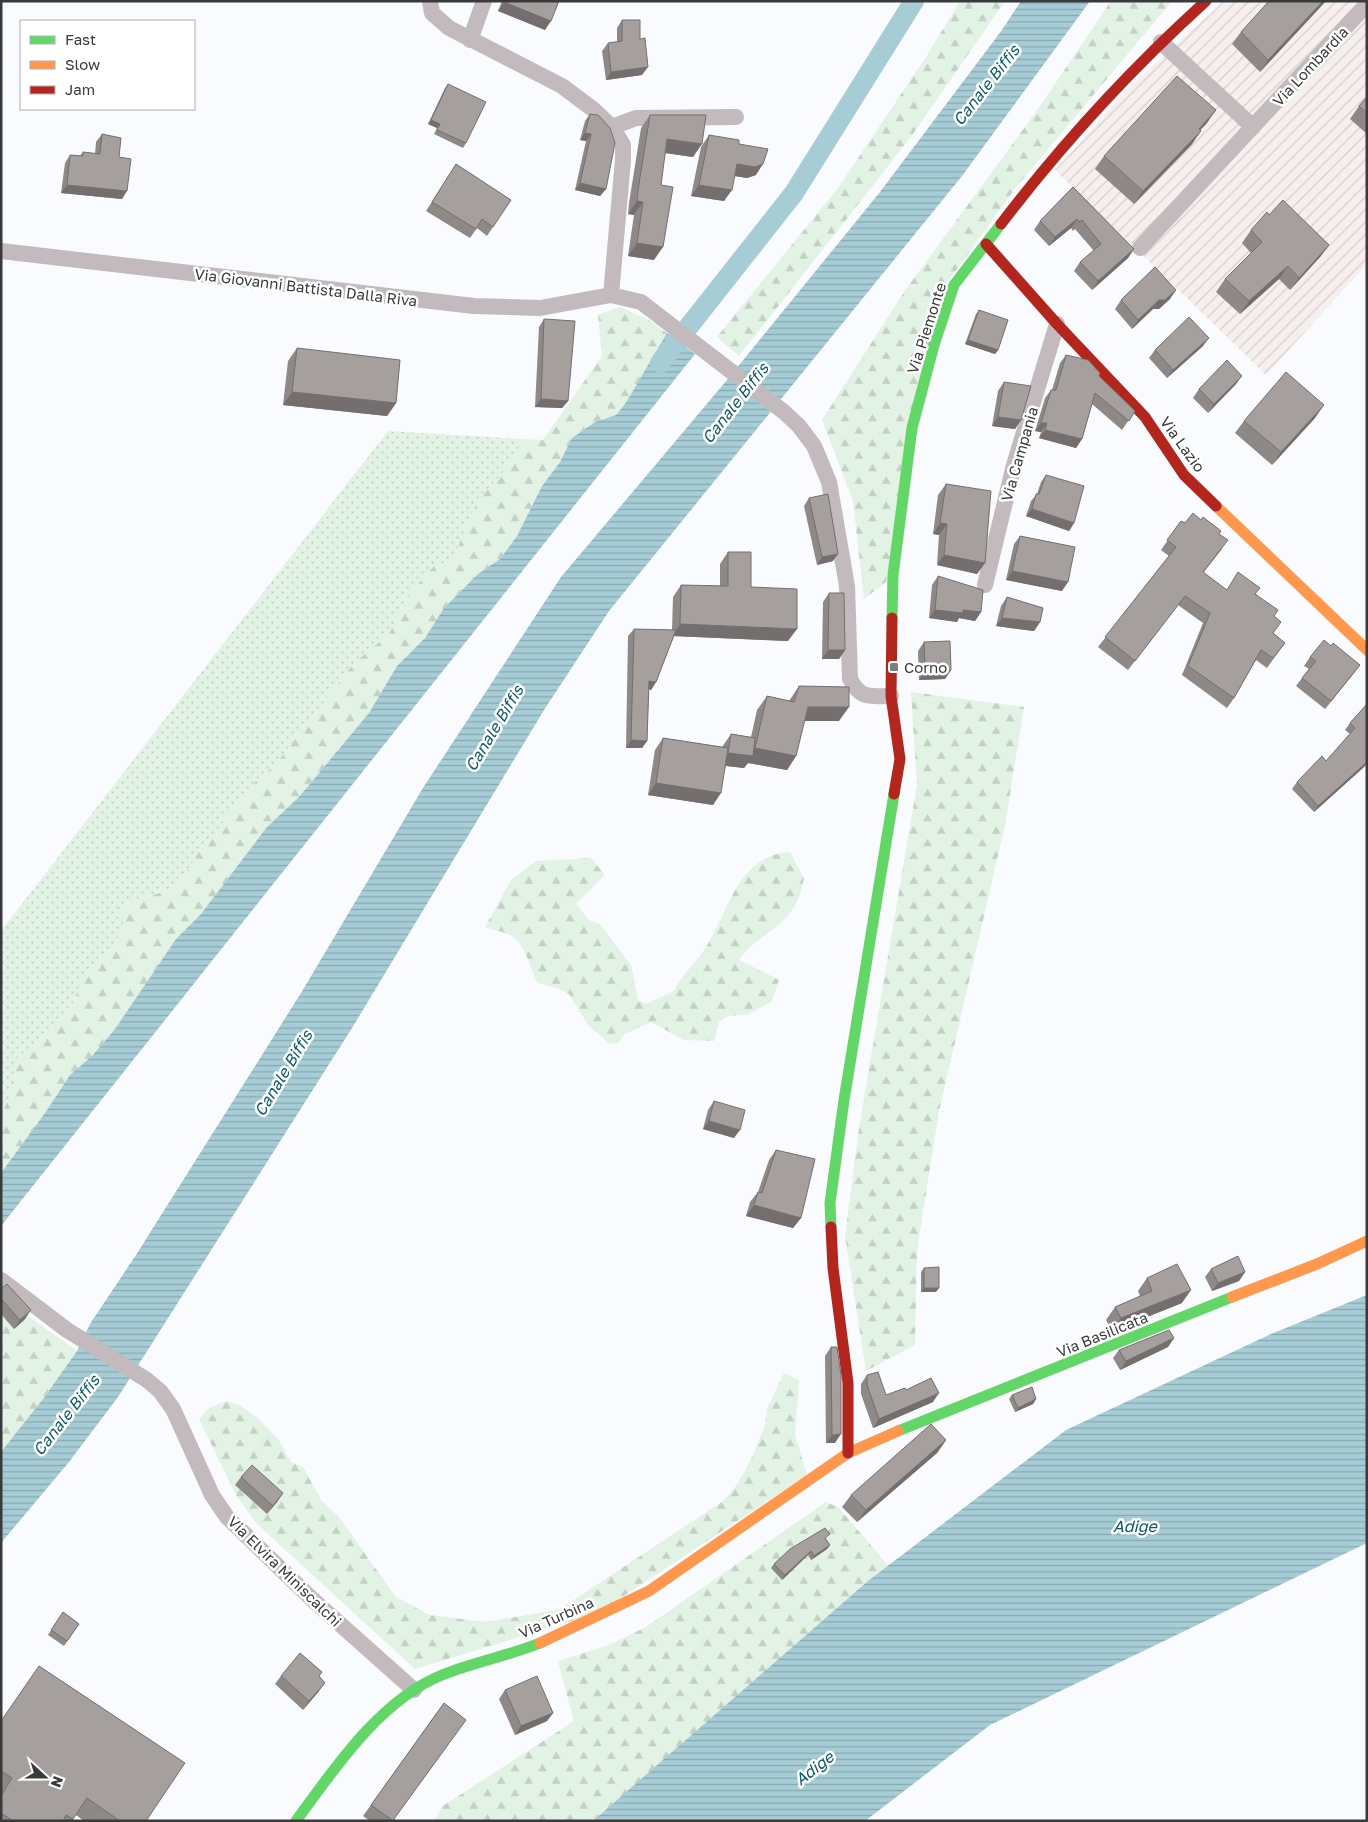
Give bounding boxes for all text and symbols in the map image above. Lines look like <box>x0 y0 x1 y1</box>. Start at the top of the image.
legend <box>20 20 195 110</box>
street label: Via Lombardia <box>1269 23 1351 109</box>
text: Fast <box>65 30 96 48</box>
water label: Canale Biffis <box>948 40 1025 129</box>
text: Slow <box>65 55 100 73</box>
text: Jam <box>65 80 95 98</box>
street label: Via Giovanni Battista Dalla Riva <box>194 264 418 310</box>
street label: Via Piemonte <box>903 280 949 376</box>
water label: Canale Biffis <box>697 358 774 447</box>
street label: Via Campania <box>997 405 1041 503</box>
street label: Via Lazio <box>1157 413 1209 475</box>
place label: Corno <box>904 658 947 676</box>
marker: Corno <box>888 661 900 673</box>
water label: Canale Biffis <box>461 680 528 775</box>
water label: Canale Biffis <box>250 1025 317 1120</box>
street label: Via Basilicata <box>1054 1308 1150 1360</box>
water label: Canale Biffis <box>28 1370 105 1459</box>
street label: Via Elvira Miniscalchi <box>224 1512 346 1630</box>
water label: Adige <box>1113 1516 1159 1536</box>
street label: Via Turbina <box>516 1592 596 1642</box>
water label: Adige <box>791 1746 839 1789</box>
north arrow <box>20 1752 70 1802</box>
text: N <box>48 1774 67 1790</box>

